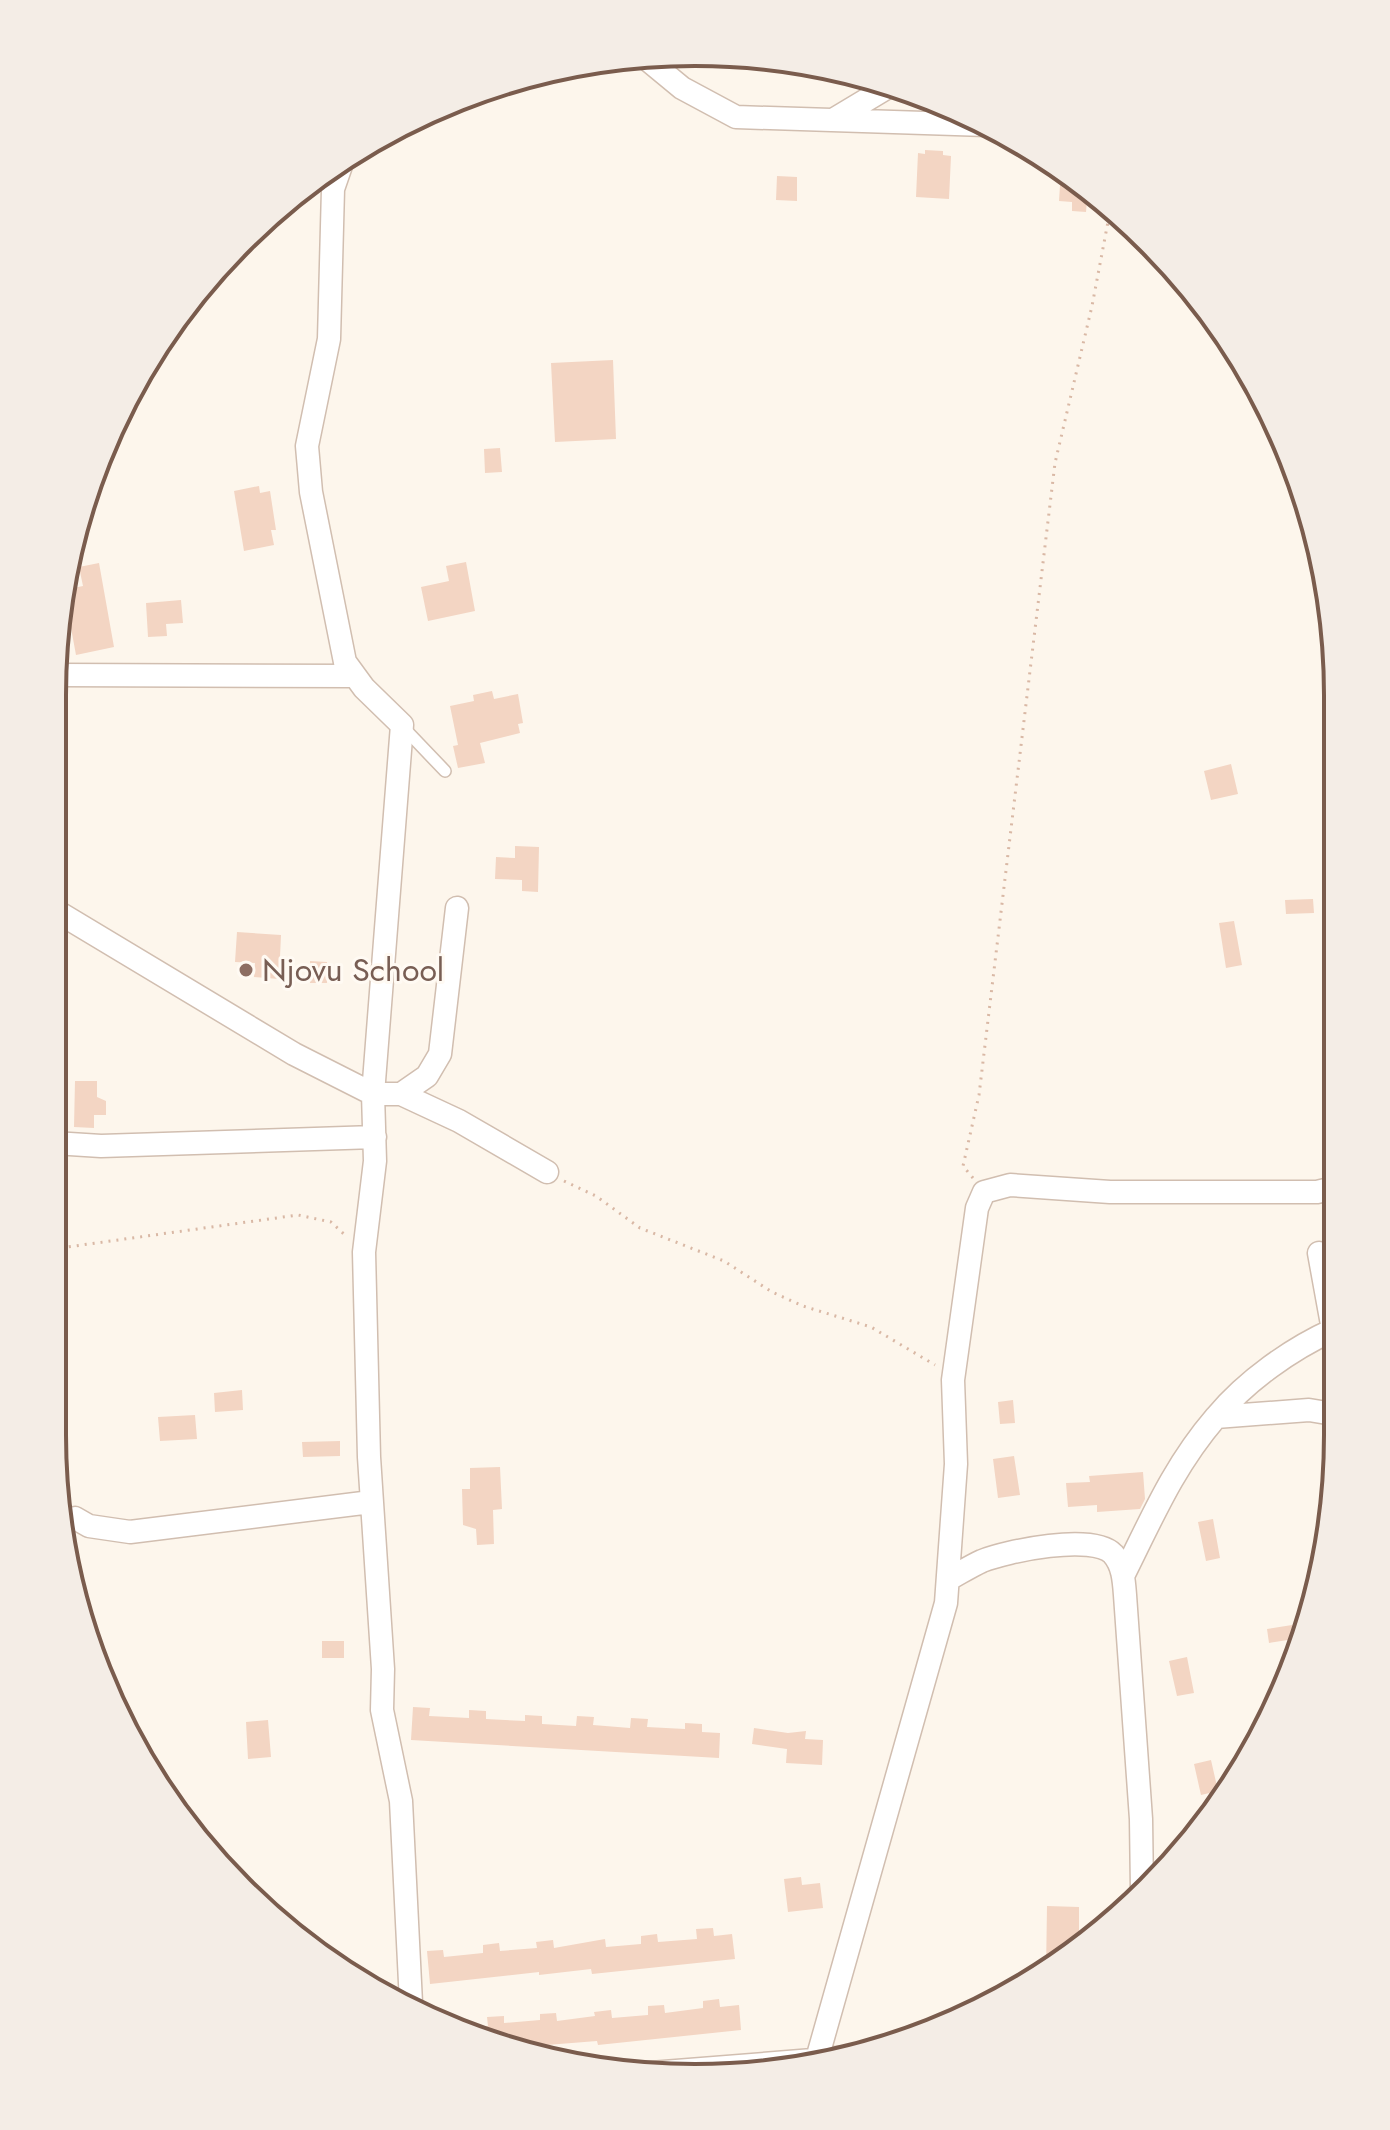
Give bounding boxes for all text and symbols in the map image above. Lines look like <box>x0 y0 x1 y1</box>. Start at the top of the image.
place label: Njovu School <box>262 947 444 993</box>
marker: Njovu School <box>237 961 255 979</box>

